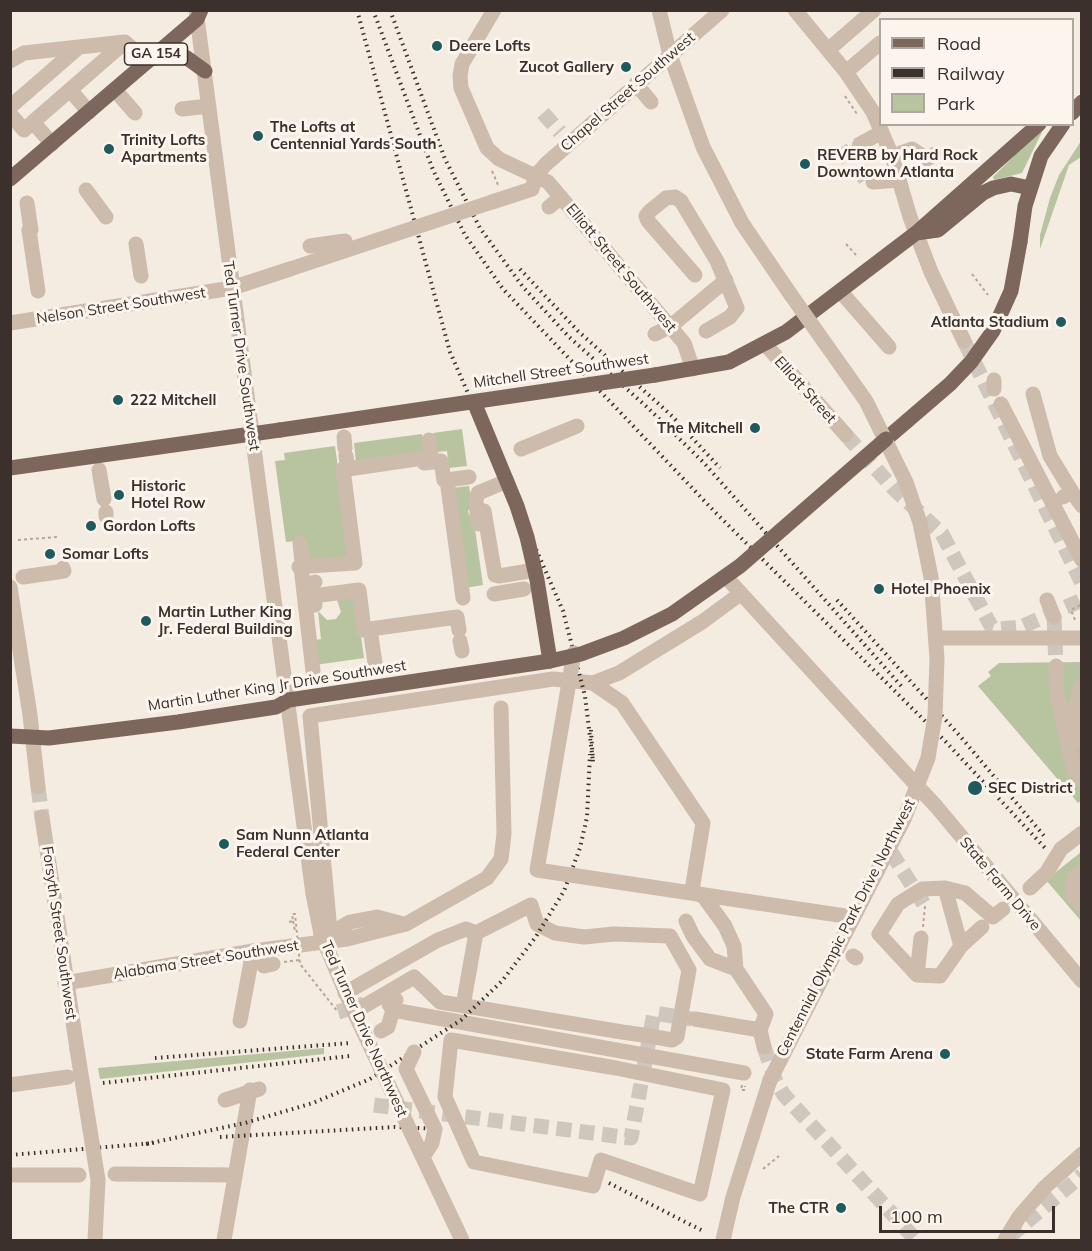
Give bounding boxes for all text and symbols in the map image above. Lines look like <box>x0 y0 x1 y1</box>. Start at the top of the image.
legend <box>879 18 1074 126</box>
street label: Chapel Street Southwest <box>557 29 699 155</box>
text: Road <box>937 32 981 55</box>
place label: Deere Lofts <box>449 37 530 55</box>
marker: Deere Lofts <box>430 39 444 53</box>
road number: GA 154 <box>124 43 188 65</box>
place label: Zucot Gallery <box>519 58 614 76</box>
marker: Zucot Gallery <box>619 60 633 74</box>
text: Railway <box>937 62 1005 85</box>
text: Park <box>937 92 975 115</box>
place label: The Lofts at Centennial Yards South <box>270 118 437 153</box>
marker: The Lofts at Centennial Yards South <box>251 129 265 143</box>
place label: Trinity Lofts Apartments <box>121 131 207 166</box>
marker: Trinity Lofts Apartments <box>102 142 116 156</box>
place label: REVERB by Hard Rock Downtown Atlanta <box>817 146 978 181</box>
marker: REVERB by Hard Rock Downtown Atlanta <box>798 157 812 171</box>
street label: Elliott Street Southwest <box>562 200 680 336</box>
street label: Ted Turner Drive Southwest <box>219 260 263 452</box>
street label: Nelson Street Southwest <box>35 284 207 328</box>
place label: Atlanta Stadium <box>931 313 1049 331</box>
marker: Atlanta Stadium <box>1054 315 1068 329</box>
street label: Mitchell Street Southwest <box>472 350 650 392</box>
street label: Elliott Street <box>770 353 840 427</box>
place label: 222 Mitchell <box>130 391 216 409</box>
marker: 222 Mitchell <box>111 393 125 407</box>
place label: The Mitchell <box>657 419 743 437</box>
marker: The Mitchell <box>748 421 762 435</box>
place label: Historic Hotel Row <box>131 477 206 512</box>
marker: Historic Hotel Row <box>112 488 126 502</box>
place label: Gordon Lofts <box>103 517 196 535</box>
marker: Gordon Lofts <box>84 519 98 533</box>
place label: Somar Lofts <box>62 545 149 563</box>
marker: Somar Lofts <box>43 547 57 561</box>
place label: Hotel Phoenix <box>891 580 991 598</box>
marker: Hotel Phoenix <box>872 582 886 596</box>
place label: Martin Luther King Jr. Federal Building <box>158 603 293 638</box>
marker: Martin Luther King Jr. Federal Building <box>139 614 153 628</box>
street label: Martin Luther King Jr Drive Southwest <box>147 657 407 715</box>
marker: SEC District <box>966 779 984 797</box>
place label: SEC District <box>988 779 1073 797</box>
street label: Centennial Olympic Park Drive Northwest <box>773 796 919 1060</box>
place label: Sam Nunn Atlanta Federal Center <box>236 826 369 861</box>
street label: State Farm Drive <box>956 834 1044 934</box>
marker: Sam Nunn Atlanta Federal Center <box>217 837 231 851</box>
street label: Forsyth Street Southwest <box>38 845 80 1021</box>
street label: Alabama Street Southwest <box>112 936 300 984</box>
street label: Ted Turner Drive Northwest <box>317 938 411 1120</box>
place label: State Farm Arena <box>806 1045 933 1063</box>
marker: State Farm Arena <box>938 1047 952 1061</box>
scale bar <box>882 1194 1058 1232</box>
place label: The CTR <box>768 1199 829 1217</box>
marker: The CTR <box>834 1201 848 1215</box>
text: 100 m <box>890 1205 943 1228</box>

